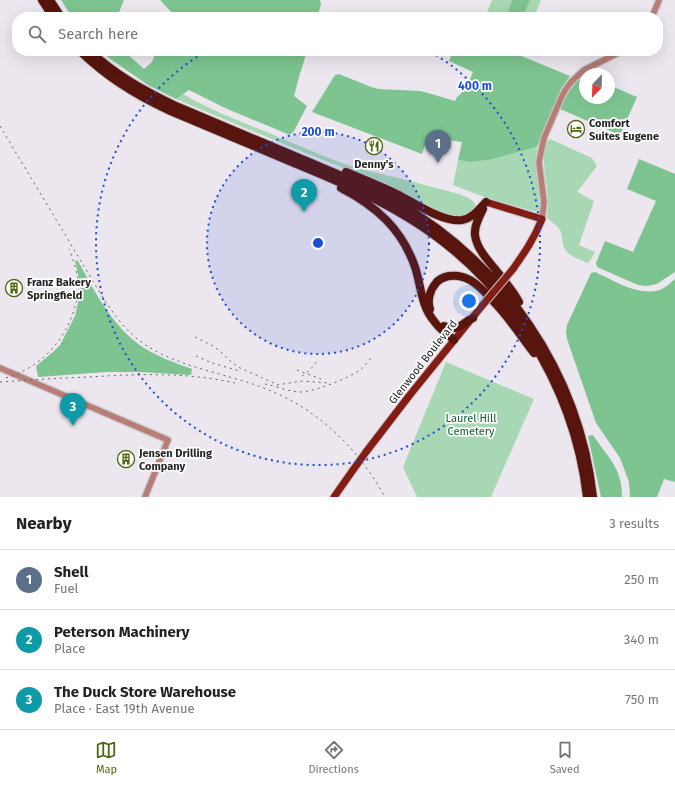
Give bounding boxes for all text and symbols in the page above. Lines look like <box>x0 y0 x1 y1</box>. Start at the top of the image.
search box <box>12 12 663 56</box>
icon: search <box>26 23 48 45</box>
text: Search here <box>58 25 138 43</box>
north arrow <box>579 68 615 104</box>
text: 400 m <box>458 79 492 93</box>
place label: Comfort Suites Eugene <box>589 117 659 143</box>
hotel icon: Comfort Suites Eugene <box>566 119 586 139</box>
text: 200 m <box>301 125 335 139</box>
pin: 1 <box>425 130 451 163</box>
restaurant icon: Denny's <box>364 136 384 156</box>
place label: Denny's <box>354 158 394 171</box>
pin: 2 <box>291 179 317 212</box>
centre of rings <box>311 236 325 250</box>
place label: Franz Bakery Springfield <box>27 276 91 302</box>
building icon: Franz Bakery Springfield <box>4 278 24 298</box>
your location <box>459 291 479 311</box>
street label: Glenwood Boulevard <box>386 317 460 407</box>
pin: 3 <box>60 393 86 426</box>
park label: Laurel Hill Cemetery <box>446 412 496 438</box>
place label: Jensen Drilling Company <box>138 447 213 473</box>
building icon: Jensen Drilling Company <box>116 449 136 469</box>
text: Nearby <box>16 513 71 534</box>
text: 3 results <box>609 516 659 531</box>
text: Shell <box>54 563 88 581</box>
text: 1 <box>26 572 32 587</box>
text: 250 m <box>624 572 659 587</box>
text: Fuel <box>54 581 78 596</box>
text: Peterson Machinery <box>54 623 189 641</box>
text: 2 <box>26 632 32 647</box>
text: 340 m <box>624 632 659 647</box>
text: Place <box>54 641 85 656</box>
text: The Duck Store Warehouse <box>54 683 236 701</box>
text: 3 <box>26 692 32 707</box>
text: 750 m <box>625 692 659 707</box>
text: Place · East 19th Avenue <box>54 701 195 716</box>
tab: Map <box>95 739 117 776</box>
tab: Directions <box>308 739 359 776</box>
tab: Saved <box>550 739 580 776</box>

